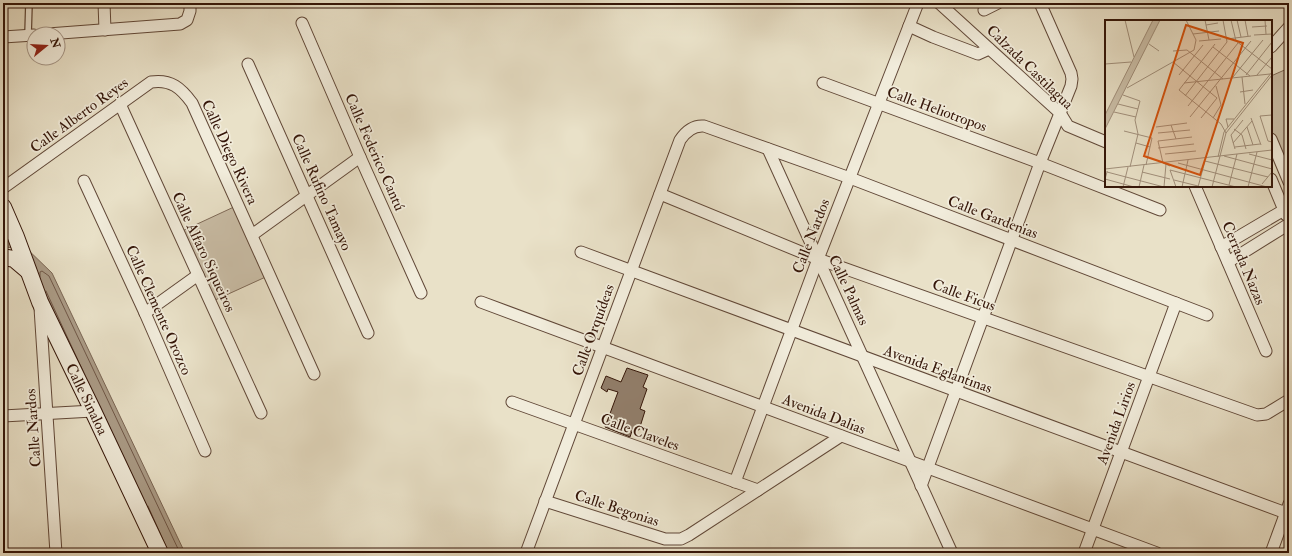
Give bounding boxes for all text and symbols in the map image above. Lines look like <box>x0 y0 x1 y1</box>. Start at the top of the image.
inset map <box>1105 20 1272 187</box>
street label: Calzada Castilagua <box>982 21 1078 114</box>
north arrow <box>26 26 66 66</box>
text: N <box>47 35 63 51</box>
street label: Calle Alberto Reyes <box>27 73 132 157</box>
street label: Calle Heliotropos <box>884 83 989 137</box>
street label: Calle Federico Cantú <box>340 91 409 214</box>
street label: Calle Diego Rivera <box>197 97 262 208</box>
street label: Calle Rufino Tamayo <box>287 131 356 254</box>
street label: Calle Alfaro Siqueiros <box>167 189 240 315</box>
street label: Calle Gardenias <box>945 192 1041 243</box>
street label: Calle Nardos <box>789 196 834 276</box>
street label: Cerrada Nazas <box>1217 218 1270 308</box>
street label: Calle Clemente Orozco <box>121 242 196 378</box>
street label: Calle Palmas <box>824 252 873 328</box>
street label: Calle Ficus <box>929 275 998 316</box>
street label: Calle Orquídeas <box>568 282 619 379</box>
street label: Avenida Eglantinas <box>880 341 995 398</box>
street label: Calle Sinaloa <box>61 360 112 439</box>
street label: Avenida Lirios <box>1092 379 1140 468</box>
street label: Calle Nardos <box>21 388 46 468</box>
street label: Avenida Dalias <box>779 390 868 439</box>
street label: Calle Claveles <box>598 409 682 456</box>
street label: Calle Begonias <box>572 486 662 531</box>

